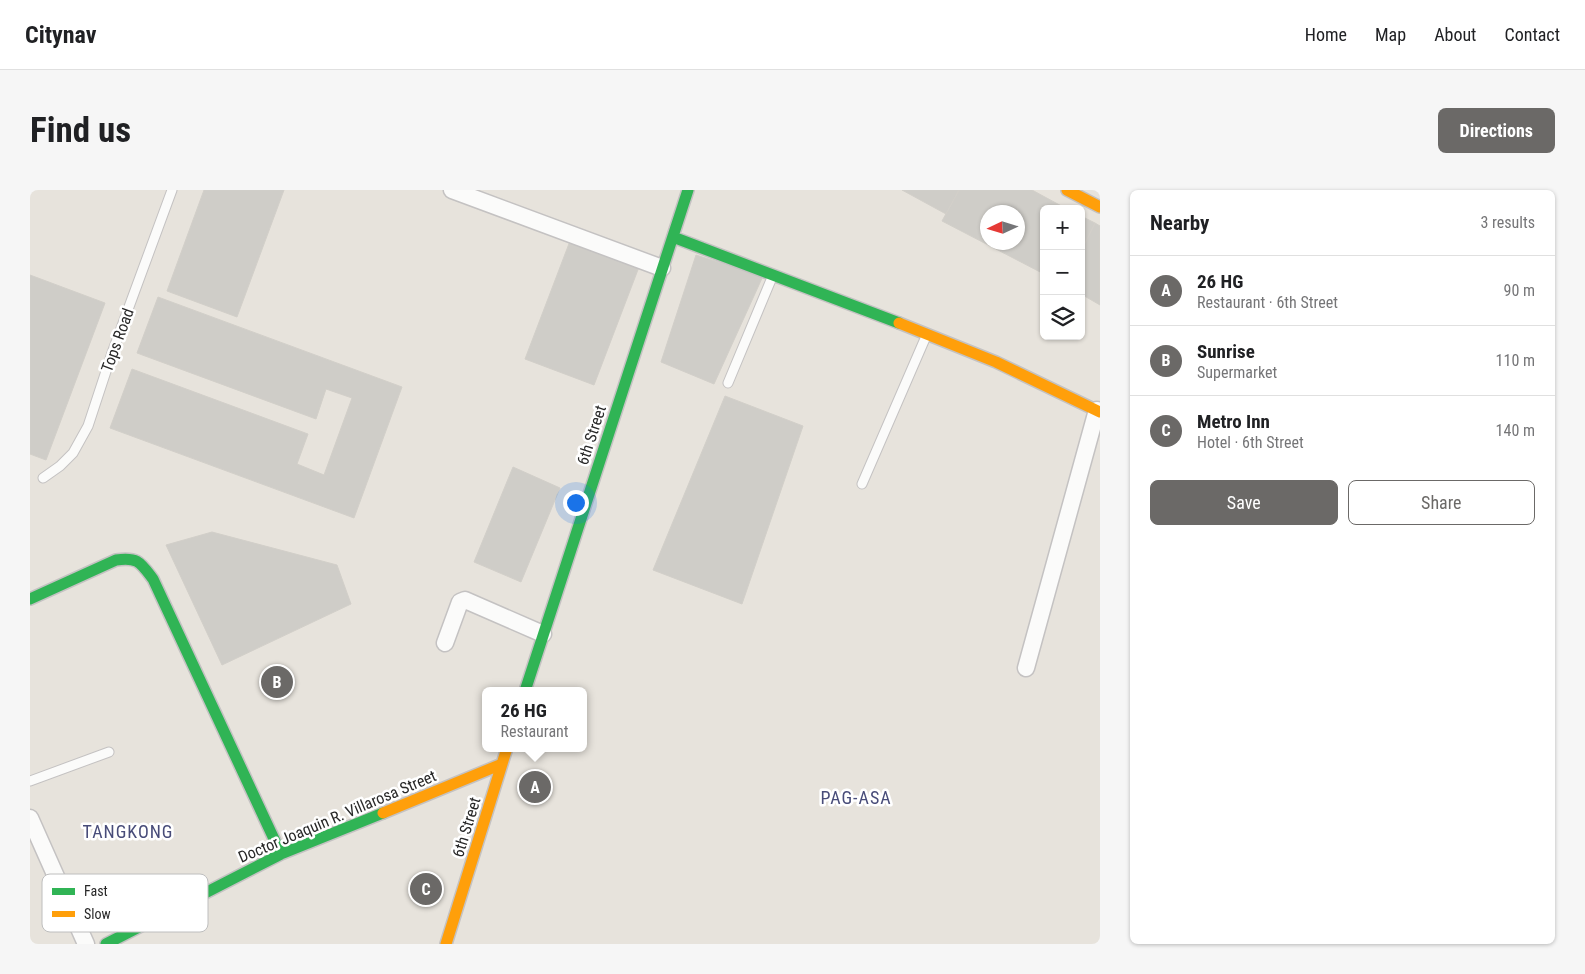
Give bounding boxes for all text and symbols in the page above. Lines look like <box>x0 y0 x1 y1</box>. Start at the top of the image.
text: Citynav <box>25 21 96 49</box>
text: Home <box>1305 24 1347 45</box>
text: Map <box>1375 24 1406 45</box>
text: About <box>1434 24 1476 45</box>
text: Contact <box>1504 24 1560 45</box>
button: Directions <box>1438 108 1555 153</box>
text: Find us <box>30 110 131 151</box>
north arrow <box>980 205 1025 250</box>
map controls <box>1040 205 1085 340</box>
button: + <box>1040 205 1085 250</box>
text: Nearby <box>1150 211 1209 235</box>
text: 3 results <box>1480 213 1535 232</box>
button: − <box>1040 250 1085 295</box>
text: 26 HG <box>1197 270 1243 293</box>
text: A <box>1161 281 1171 300</box>
text: 90 m <box>1503 281 1535 300</box>
text: Restaurant · 6th Street <box>1197 293 1338 312</box>
button: layers <box>1040 295 1085 340</box>
street label: Tops Road <box>97 306 138 375</box>
text: Sunrise <box>1197 340 1255 363</box>
text: B <box>1162 351 1170 370</box>
text: 110 m <box>1496 351 1535 370</box>
text: Supermarket <box>1197 363 1277 382</box>
street label: 6th Street <box>573 403 610 467</box>
text: Metro Inn <box>1197 410 1270 433</box>
text: C <box>1161 421 1171 440</box>
text: 140 m <box>1496 421 1535 440</box>
text: Hotel · 6th Street <box>1197 433 1304 452</box>
button: Save <box>1150 480 1338 525</box>
button: Share <box>1348 480 1535 525</box>
your location <box>563 490 589 516</box>
pin: B <box>261 663 293 701</box>
popup <box>482 687 587 752</box>
text: 26 HG <box>500 699 547 722</box>
text: Restaurant <box>500 722 569 741</box>
street label: Doctor Joaquin R. Villarosa Street <box>235 766 439 867</box>
pin: A <box>519 768 551 806</box>
district label: PAG-ASA <box>820 787 892 808</box>
street label: 6th Street <box>448 795 485 859</box>
district label: TANGKONG <box>83 821 174 842</box>
pin: C <box>410 870 442 908</box>
legend <box>42 874 208 932</box>
text: Fast <box>84 883 108 899</box>
text: Slow <box>84 906 111 922</box>

